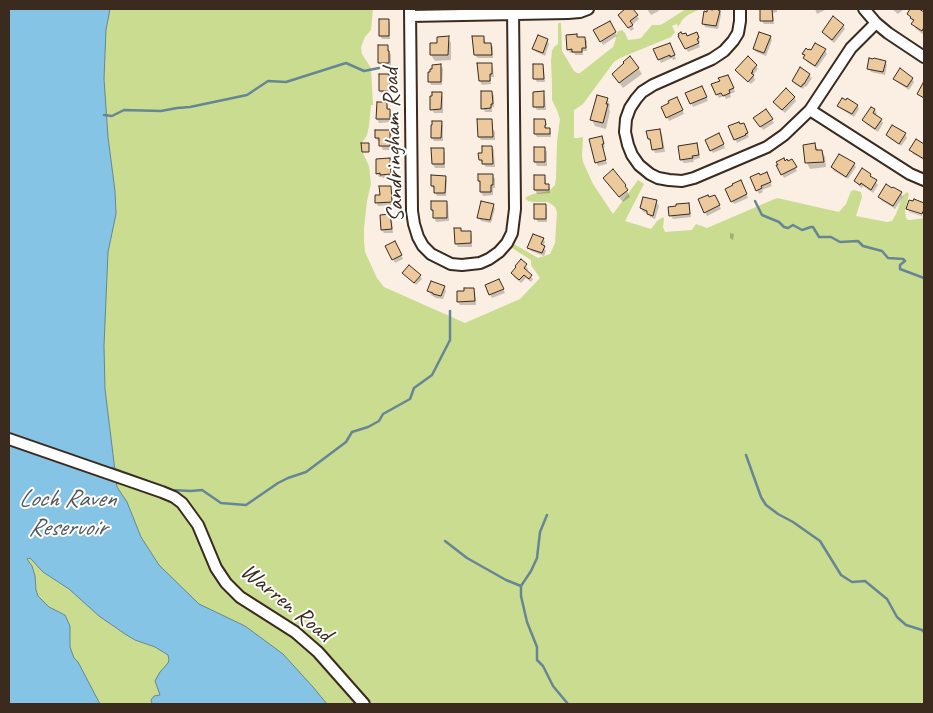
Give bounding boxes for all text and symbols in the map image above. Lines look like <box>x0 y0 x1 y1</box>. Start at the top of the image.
street label: Sandringham Road <box>377 67 411 223</box>
water label: Loch Raven Reservoir <box>19 484 115 543</box>
street label: Warren Road <box>234 557 338 649</box>

